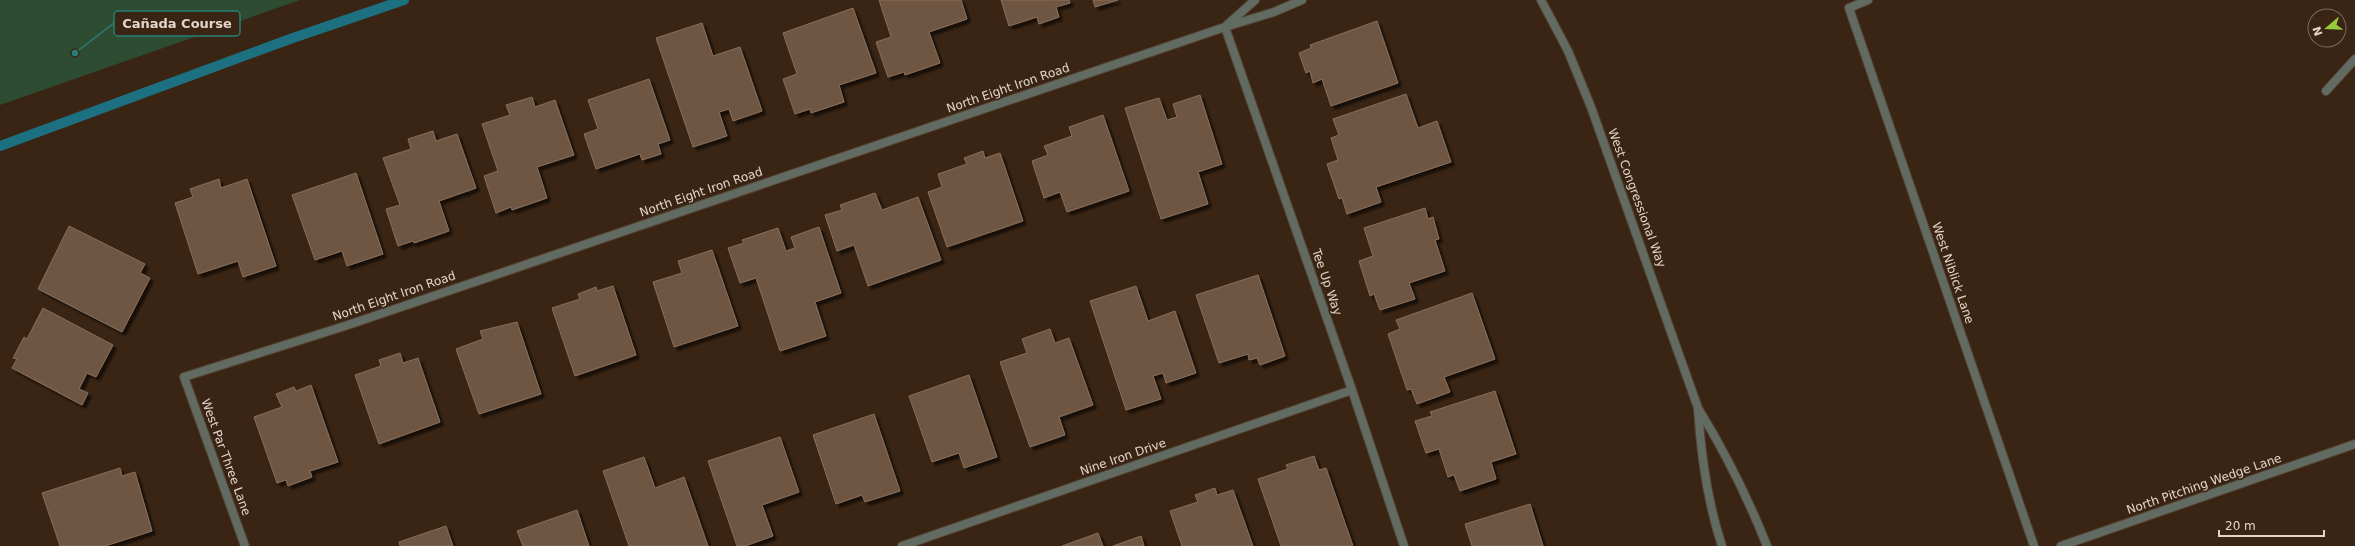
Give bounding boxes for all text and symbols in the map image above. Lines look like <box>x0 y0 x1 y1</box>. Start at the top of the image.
north arrow <box>2307 8 2347 48</box>
callout: Cañada Course <box>114 11 240 36</box>
text: Cañada Course <box>122 16 232 31</box>
text: N <box>2310 25 2326 38</box>
street label: North Eight Iron Road <box>945 60 1071 116</box>
street label: West Congressional Way <box>1605 126 1669 270</box>
street label: North Eight Iron Road <box>638 164 764 220</box>
street label: West Niblick Lane <box>1929 220 1977 326</box>
street label: Tee Up Way <box>1309 246 1345 317</box>
street label: North Eight Iron Road <box>331 268 457 324</box>
street label: West Par Three Lane <box>198 397 254 517</box>
street label: Nine Iron Drive <box>1078 436 1168 478</box>
street label: North Pitching Wedge Lane <box>2125 451 2283 517</box>
scale bar <box>2219 512 2324 538</box>
text: 20 m <box>2225 519 2256 533</box>

